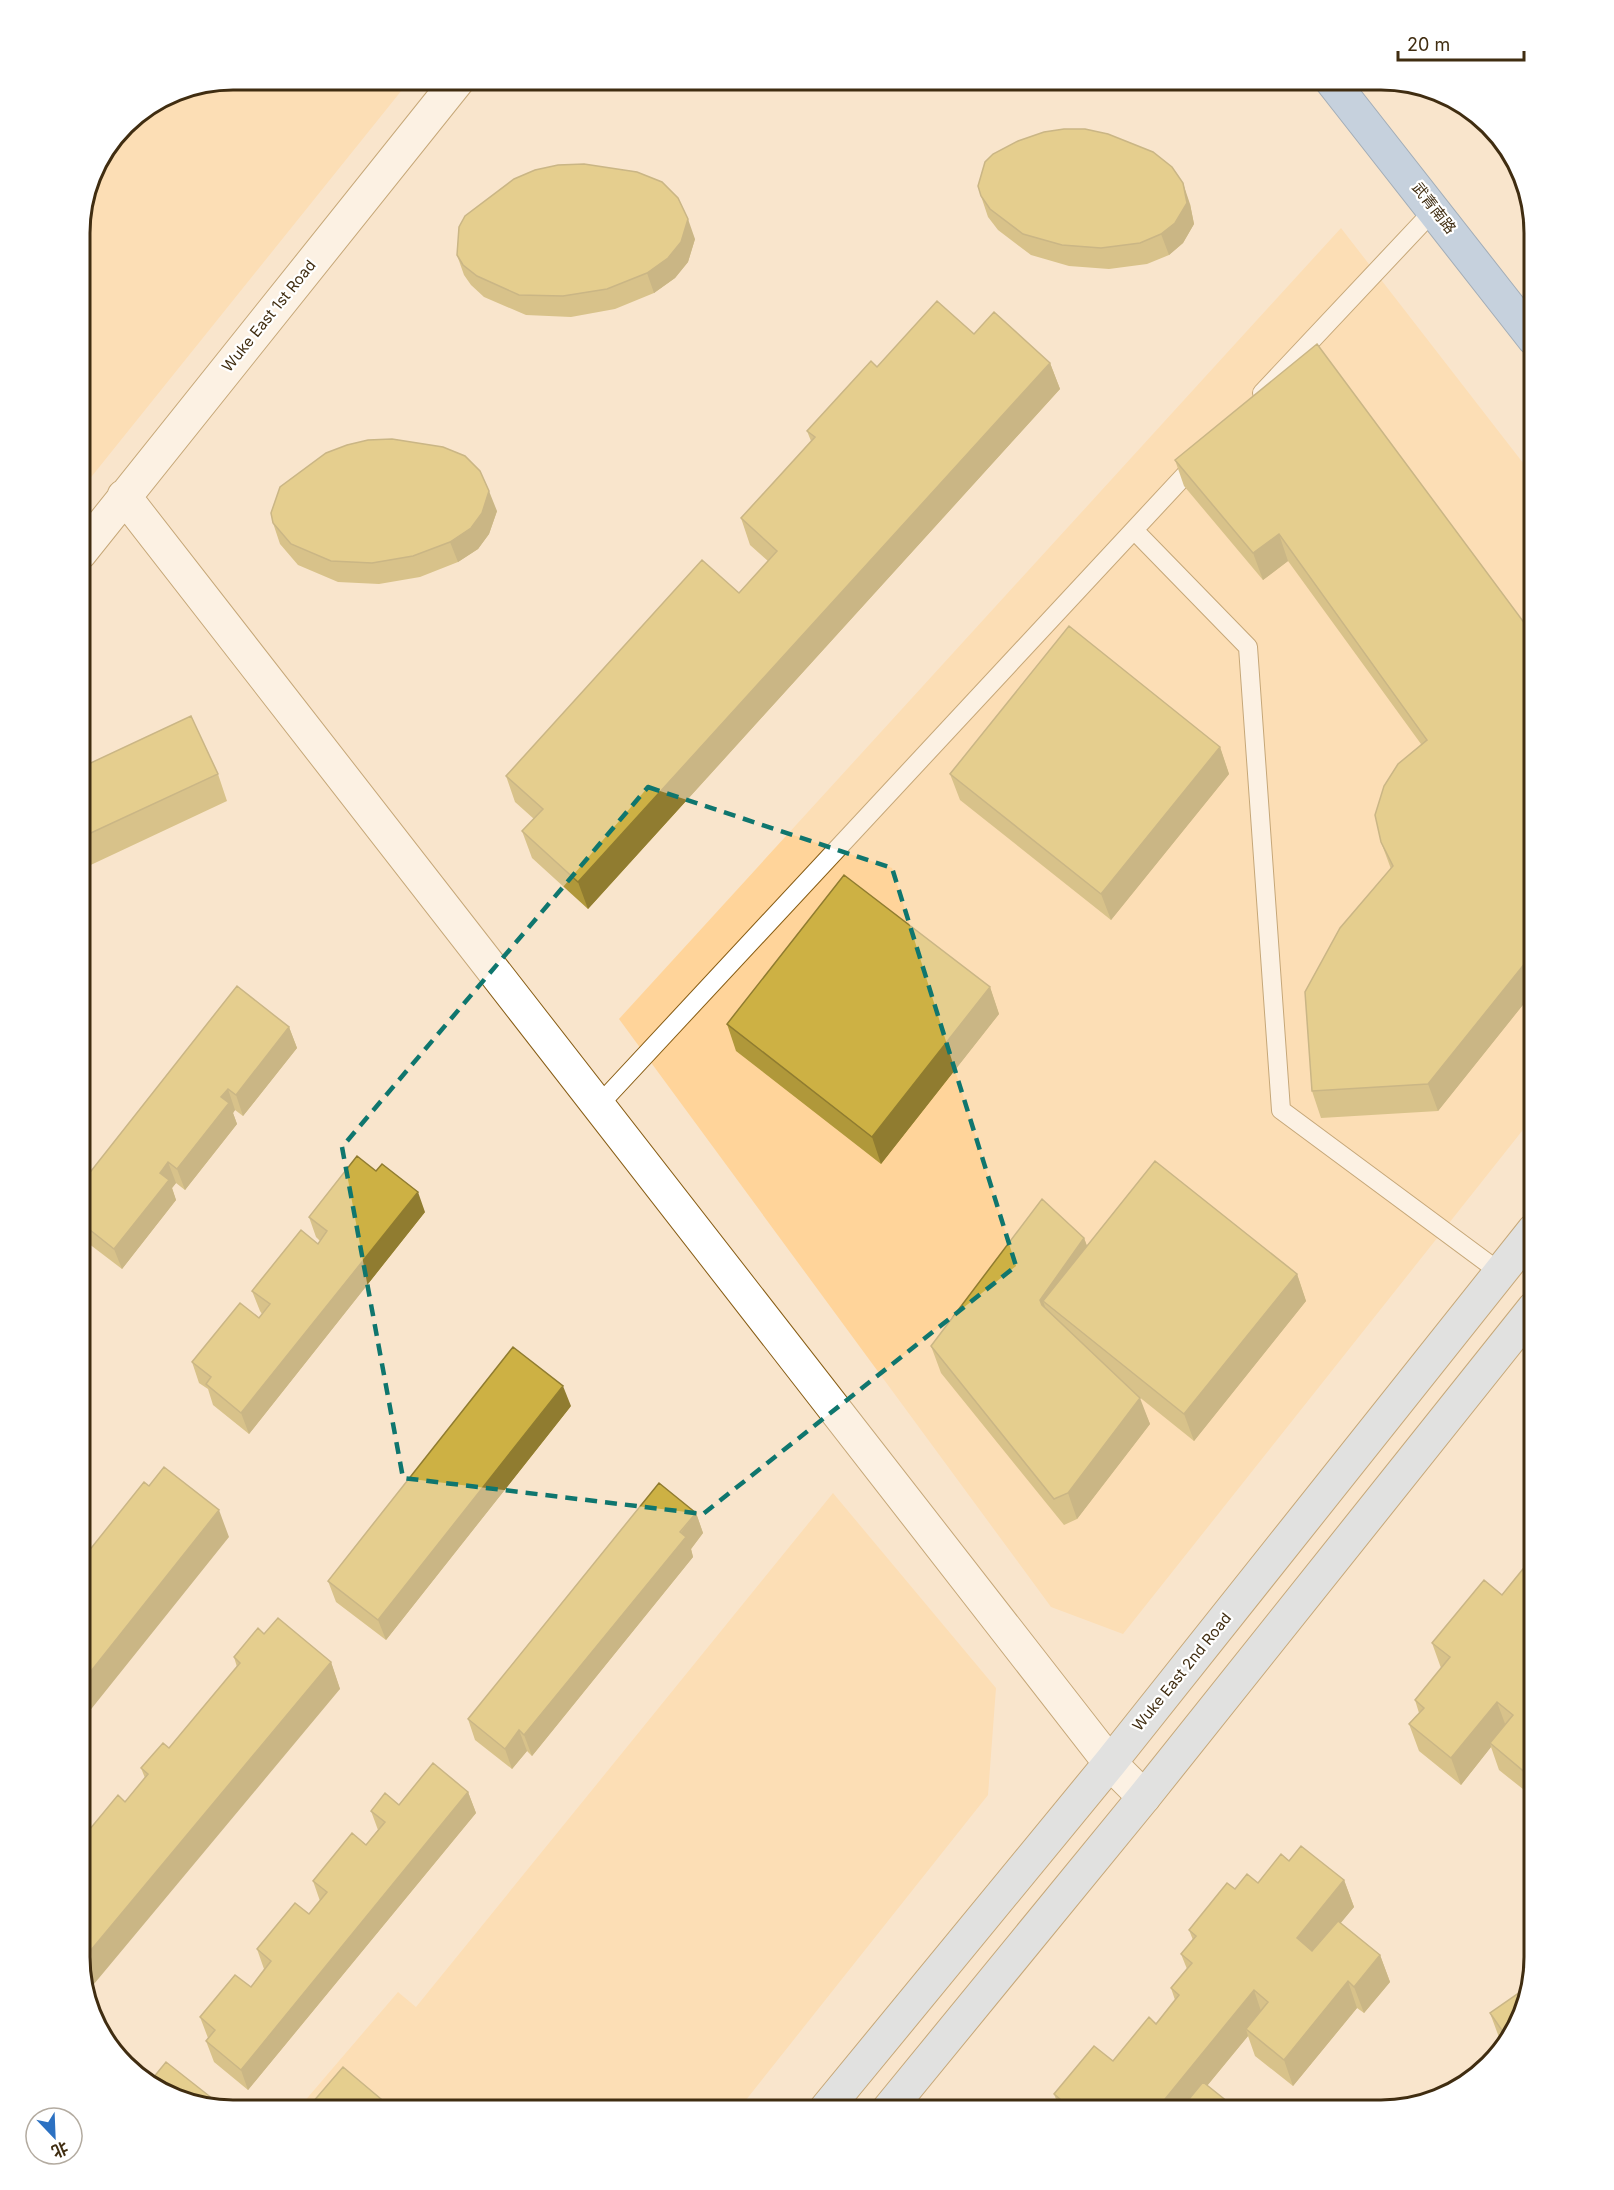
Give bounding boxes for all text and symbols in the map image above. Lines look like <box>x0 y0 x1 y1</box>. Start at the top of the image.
scale bar <box>1398 24 1524 62</box>
text: 20 m <box>1407 34 1450 55</box>
street label: 武青南路 <box>1408 178 1460 237</box>
street label: Wuke East 1st Road <box>218 256 320 375</box>
street label: Wuke East 2nd Road <box>1128 1609 1235 1735</box>
north arrow <box>24 2106 84 2166</box>
text: 北 <box>49 2137 71 2162</box>

